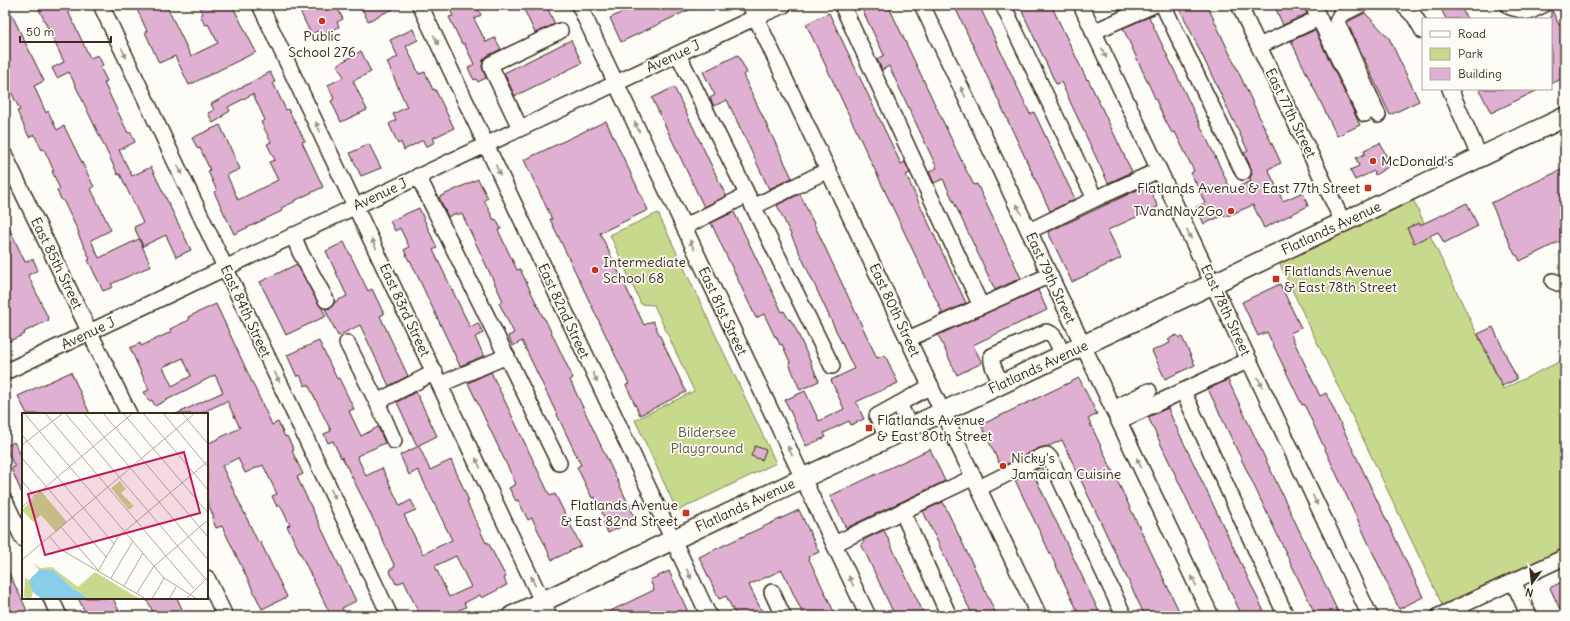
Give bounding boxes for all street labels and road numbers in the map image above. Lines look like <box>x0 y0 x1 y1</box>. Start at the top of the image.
street label: Avenue J <box>643 36 703 76</box>
street label: East 77th Street <box>1262 65 1321 161</box>
street label: Avenue J <box>350 174 410 214</box>
street label: Flatlands Avenue <box>1278 197 1384 259</box>
street label: East 85th Street <box>27 214 87 312</box>
street label: East 79th Street <box>1022 229 1080 327</box>
street label: East 83rd Street <box>376 260 435 360</box>
street label: East 82nd Street <box>534 260 594 362</box>
street label: East 80th Street <box>865 260 925 360</box>
street label: East 78th Street <box>1197 261 1255 359</box>
street label: East 84th Street <box>217 262 275 360</box>
street label: East 81st Street <box>695 264 752 358</box>
street label: Avenue J <box>58 313 118 353</box>
street label: Flatlands Avenue <box>985 336 1091 398</box>
street label: Flatlands Avenue <box>692 474 798 536</box>

